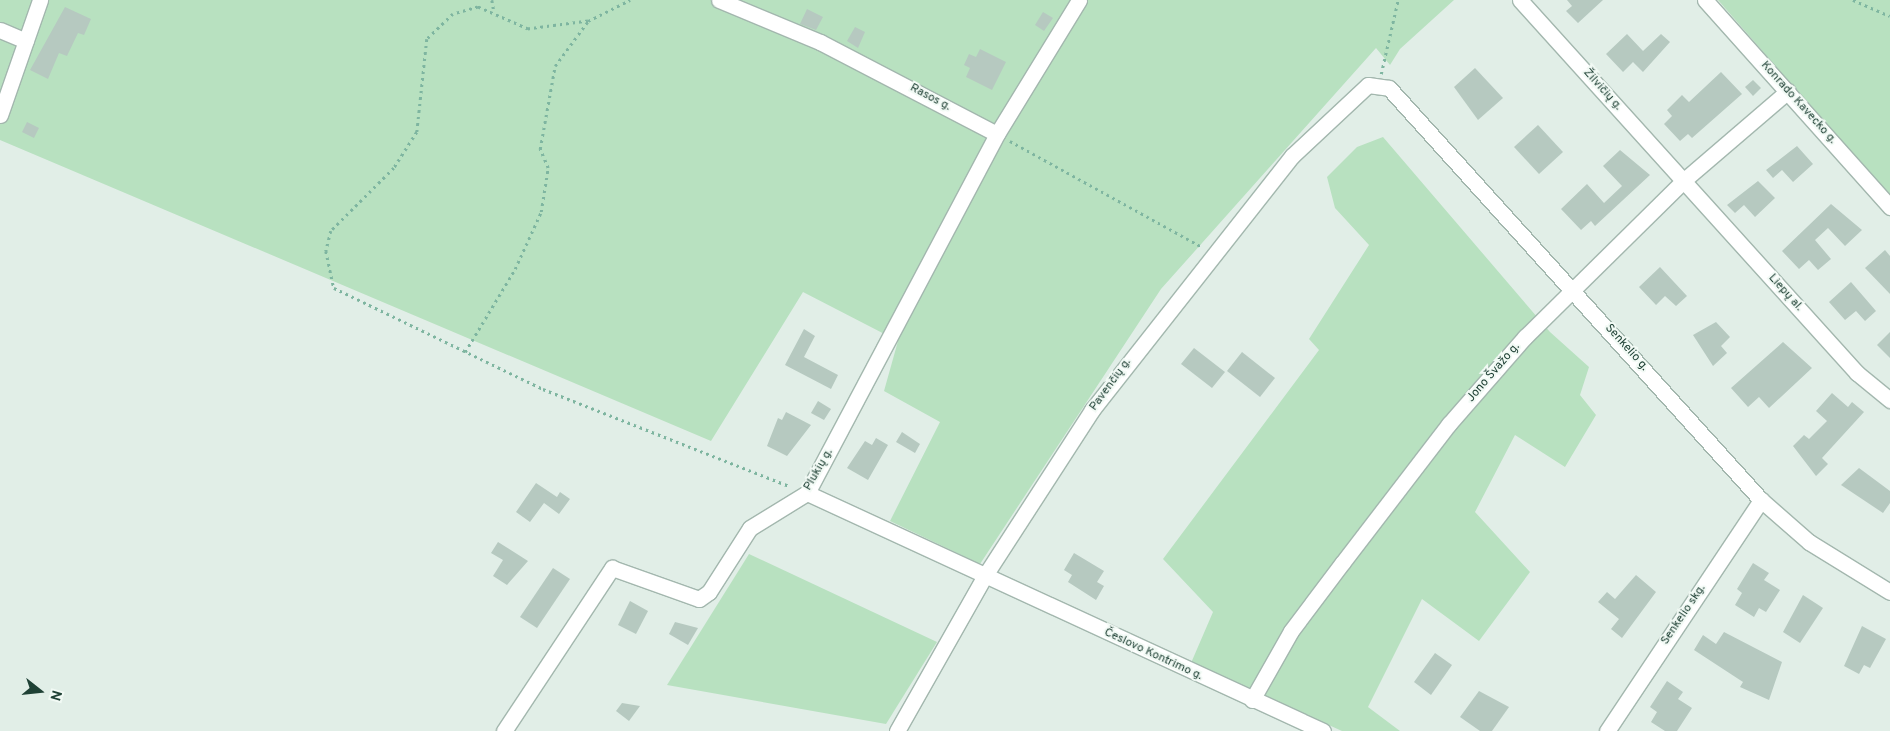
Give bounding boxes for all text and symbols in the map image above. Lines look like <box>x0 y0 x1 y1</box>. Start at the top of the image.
street label: Konrado Kavecko g. <box>1757 59 1839 147</box>
street label: Žilvičių g. <box>1580 66 1624 114</box>
street label: Rasos g. <box>907 81 953 115</box>
street label: Liepų al. <box>1765 272 1805 314</box>
street label: Senkelio g. <box>1601 322 1651 374</box>
street label: Jono Švažo g. <box>1464 340 1524 406</box>
street label: Pavenčių g. <box>1087 356 1135 414</box>
street label: Plukių g. <box>801 447 837 493</box>
street label: Senkelio skg. <box>1659 582 1709 648</box>
street label: Česlovo Kontrimo g. <box>1101 626 1205 684</box>
north arrow <box>15 666 65 716</box>
text: N <box>45 688 64 702</box>

